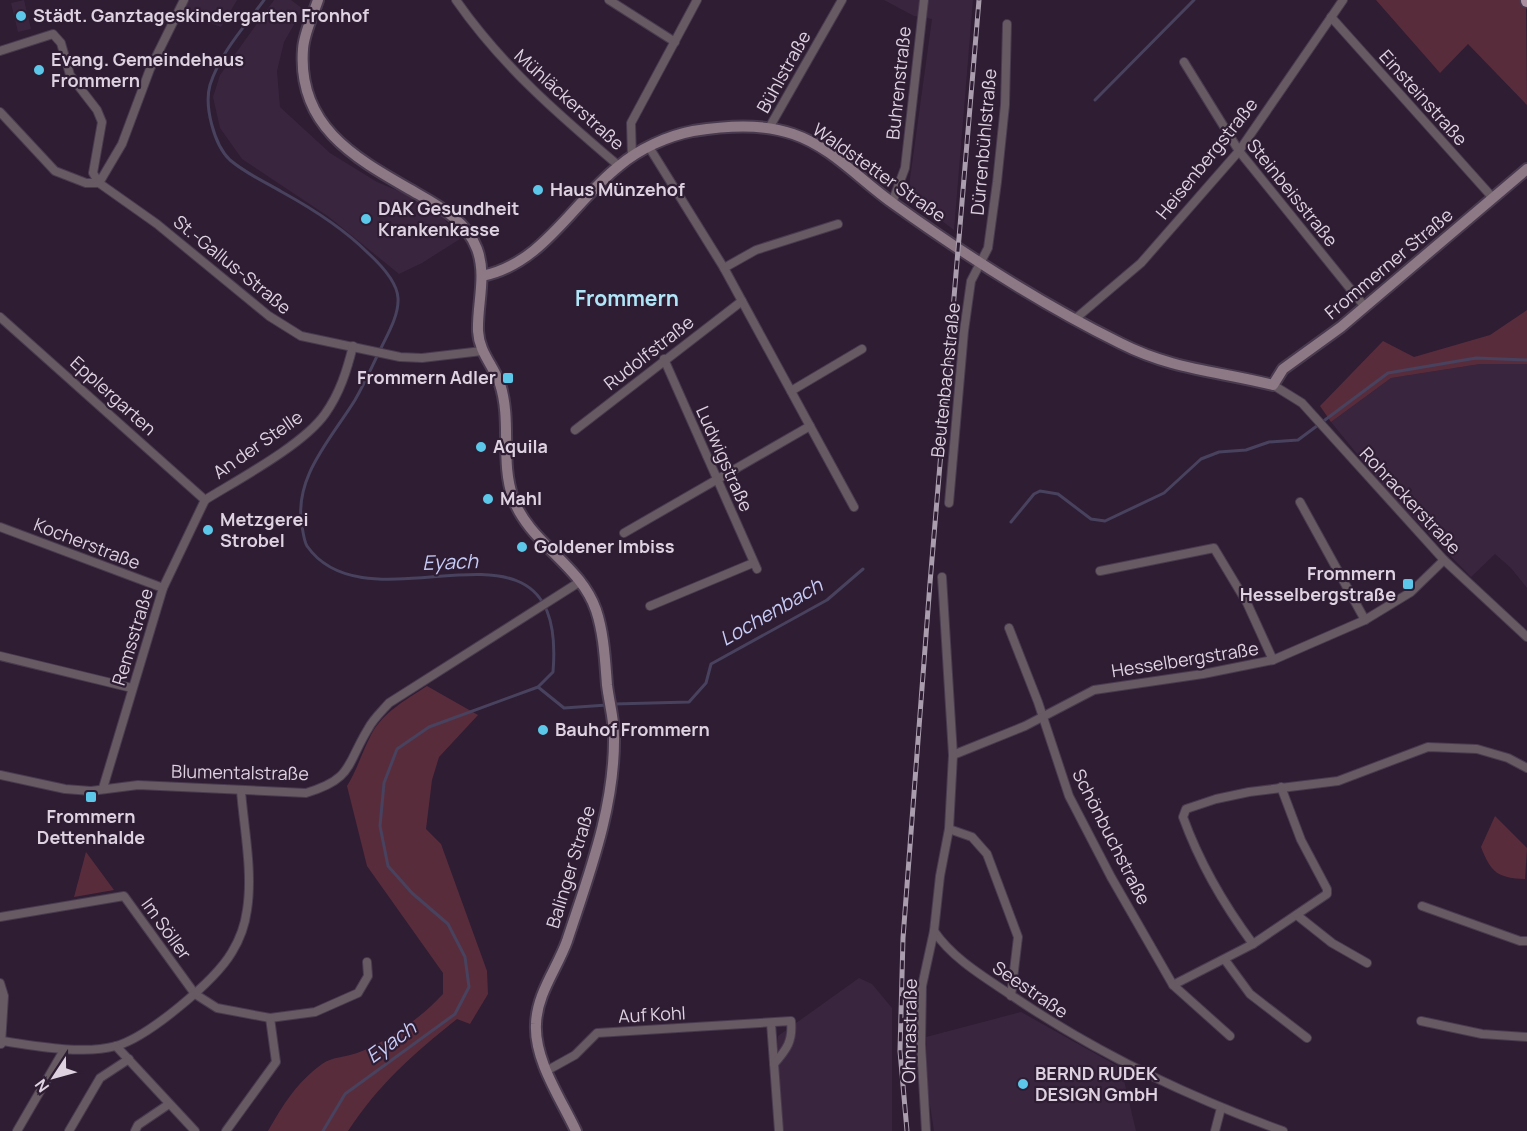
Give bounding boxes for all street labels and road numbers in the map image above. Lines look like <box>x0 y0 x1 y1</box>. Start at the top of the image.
street label: Buhrenstraße <box>880 25 916 141</box>
street label: Bühlstraße <box>751 26 816 117</box>
street label: Mühläckerstraße <box>510 43 630 155</box>
street label: Einsteinstraße <box>1374 44 1473 150</box>
street label: Dürrenbühlstraße <box>965 68 1001 216</box>
street label: Heisenbergstraße <box>1150 93 1263 224</box>
street label: Waldstetter Straße <box>808 117 951 227</box>
street label: Steinbeisstraße <box>1242 133 1344 251</box>
street label: Frommerner Straße <box>1319 202 1458 324</box>
street label: St.-Gallus-Straße <box>169 209 297 319</box>
street label: Beutenbachstraße <box>925 301 965 458</box>
street label: Rudolfstraße <box>598 310 698 395</box>
street label: Epplergarten <box>66 350 162 440</box>
street label: Ludwigstraße <box>691 402 759 515</box>
street label: An der Stelle <box>208 404 307 484</box>
street label: Rohrackerstraße <box>1355 442 1467 559</box>
street label: Kocherstraße <box>31 512 144 574</box>
street label: Remsstraße <box>106 585 158 688</box>
street label: Hesselbergstraße <box>1110 636 1260 682</box>
street label: Blumentalstraße <box>171 759 309 785</box>
street label: Schönbuchstraße <box>1067 765 1156 908</box>
street label: Balinger Straße <box>540 802 600 931</box>
street label: Im Söller <box>136 893 197 964</box>
street label: Seestraße <box>988 955 1073 1023</box>
street label: Ohnrastraße <box>896 978 922 1083</box>
street label: Auf Kohl <box>618 1000 686 1028</box>

